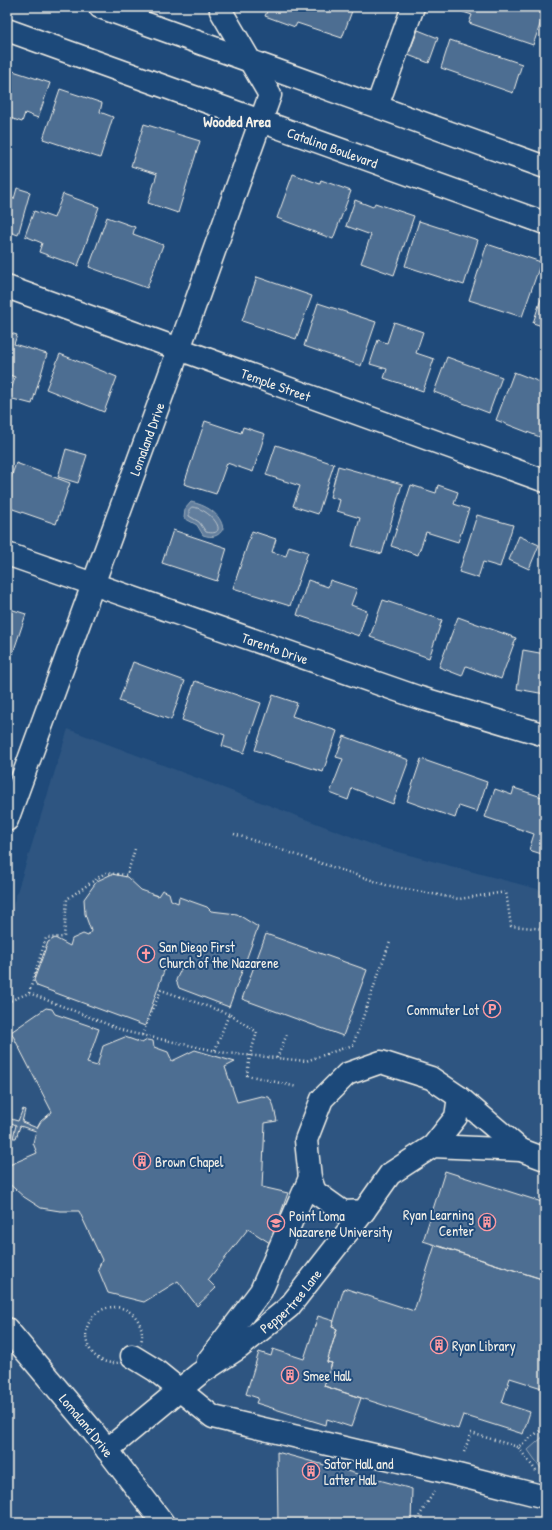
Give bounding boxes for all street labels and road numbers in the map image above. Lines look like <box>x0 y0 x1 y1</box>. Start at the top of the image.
street label: Catalina Boulevard <box>285 122 381 172</box>
street label: Temple Street <box>239 363 314 405</box>
street label: Lomaland Drive <box>124 399 168 478</box>
street label: Tarento Drive <box>239 627 311 668</box>
street label: Peppertree Lane <box>255 1264 325 1337</box>
street label: Lomaland Drive <box>56 1389 119 1461</box>

